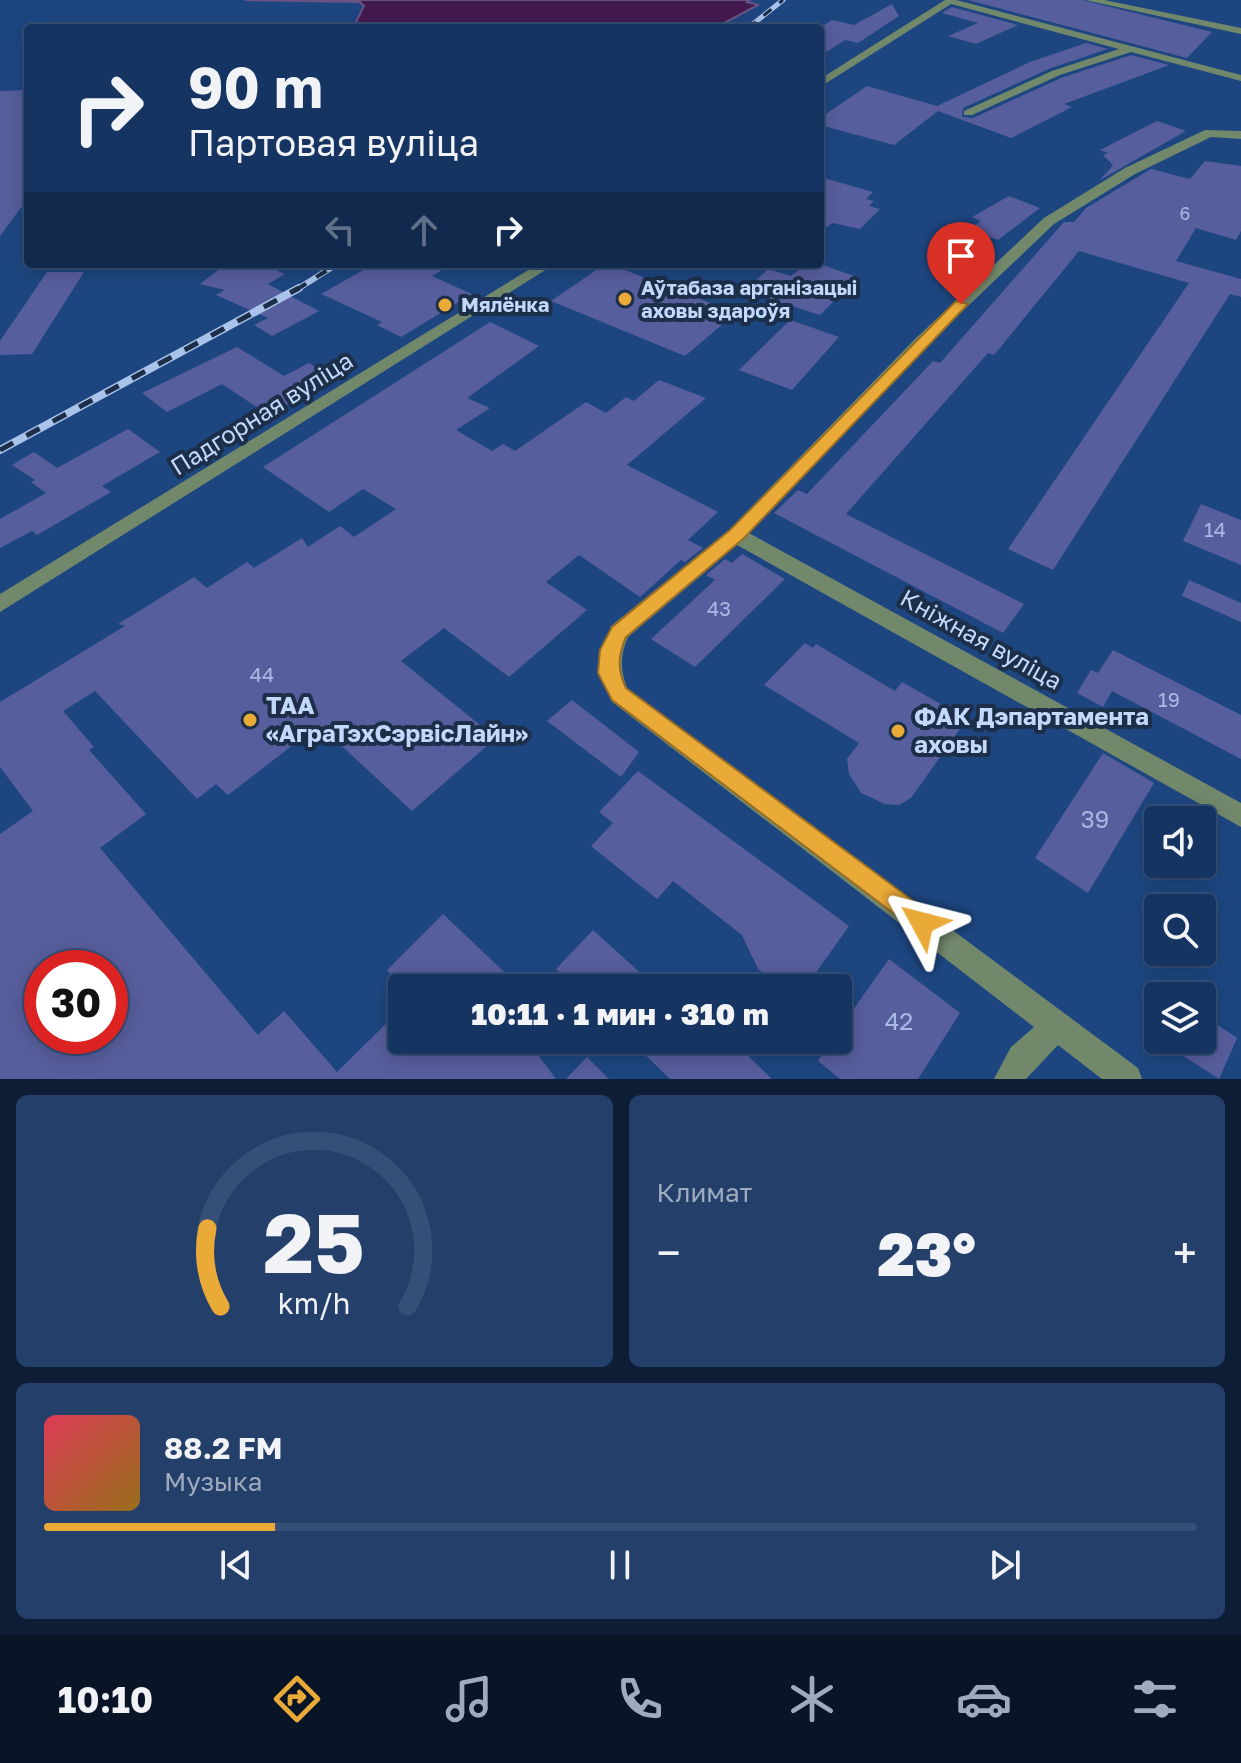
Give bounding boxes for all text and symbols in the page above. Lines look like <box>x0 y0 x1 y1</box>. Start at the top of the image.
text: 90 m <box>188 53 323 120</box>
icon: right <box>56 56 160 160</box>
text: Партовая вуліца <box>188 121 479 164</box>
house number: 6 <box>1180 202 1190 224</box>
icon: left <box>318 208 362 252</box>
icon: ahead <box>402 208 446 252</box>
icon: right <box>486 208 530 252</box>
pin <box>927 222 995 304</box>
icon: arrive <box>939 234 983 278</box>
place label: Аўтабаза арганізацыі аховы здароўя <box>641 275 857 322</box>
marker: Аўтабаза арганізацыі аховы здароўя <box>616 290 634 308</box>
place label: Мялёнка <box>461 292 549 316</box>
marker: Мялёнка <box>436 296 454 314</box>
street label: Падгорная вуліца <box>165 345 358 480</box>
house number: 14 <box>1204 517 1226 541</box>
street label: Кніжная вуліца <box>896 582 1068 695</box>
house number: 43 <box>707 596 731 620</box>
house number: 44 <box>250 662 274 686</box>
house number: 19 <box>1158 687 1180 711</box>
place label: ТАА «АграТэхСэрвісЛайн» <box>266 690 528 747</box>
place label: ФАК Дэпартамента аховы <box>914 701 1149 758</box>
marker: ТАА «АграТэхСэрвісЛайн» <box>241 711 259 729</box>
marker: ФАК Дэпартамента аховы <box>889 722 907 740</box>
house number: 39 <box>1081 804 1109 833</box>
map controls <box>1144 806 1216 1054</box>
button: sound <box>1144 806 1216 878</box>
position arrow <box>880 881 964 965</box>
button: search <box>1144 894 1216 966</box>
speed limit sign: 30 <box>24 950 128 1054</box>
button: layers <box>1144 982 1216 1054</box>
text: 10:11 · 1 мин · 310 m <box>471 996 769 1032</box>
house number: 42 <box>885 1006 913 1035</box>
text: Климат <box>657 1177 752 1208</box>
text: 25 <box>264 1191 365 1291</box>
text: 23° <box>878 1217 976 1289</box>
text: − <box>657 1226 681 1279</box>
text: + <box>1173 1226 1197 1279</box>
text: km/h <box>278 1286 351 1320</box>
text: 88.2 FM <box>164 1430 282 1466</box>
text: Музыка <box>164 1466 262 1497</box>
icon: previous <box>214 1543 258 1587</box>
icon: pause <box>598 1543 642 1587</box>
icon: next <box>983 1543 1027 1587</box>
icon: directions <box>269 1671 325 1727</box>
icon: music <box>441 1671 497 1727</box>
icon: phone <box>612 1671 668 1727</box>
icon: climate <box>784 1671 840 1727</box>
icon: car <box>956 1671 1012 1727</box>
icon: filters <box>1127 1671 1183 1727</box>
text: 10:10 <box>58 1678 153 1721</box>

